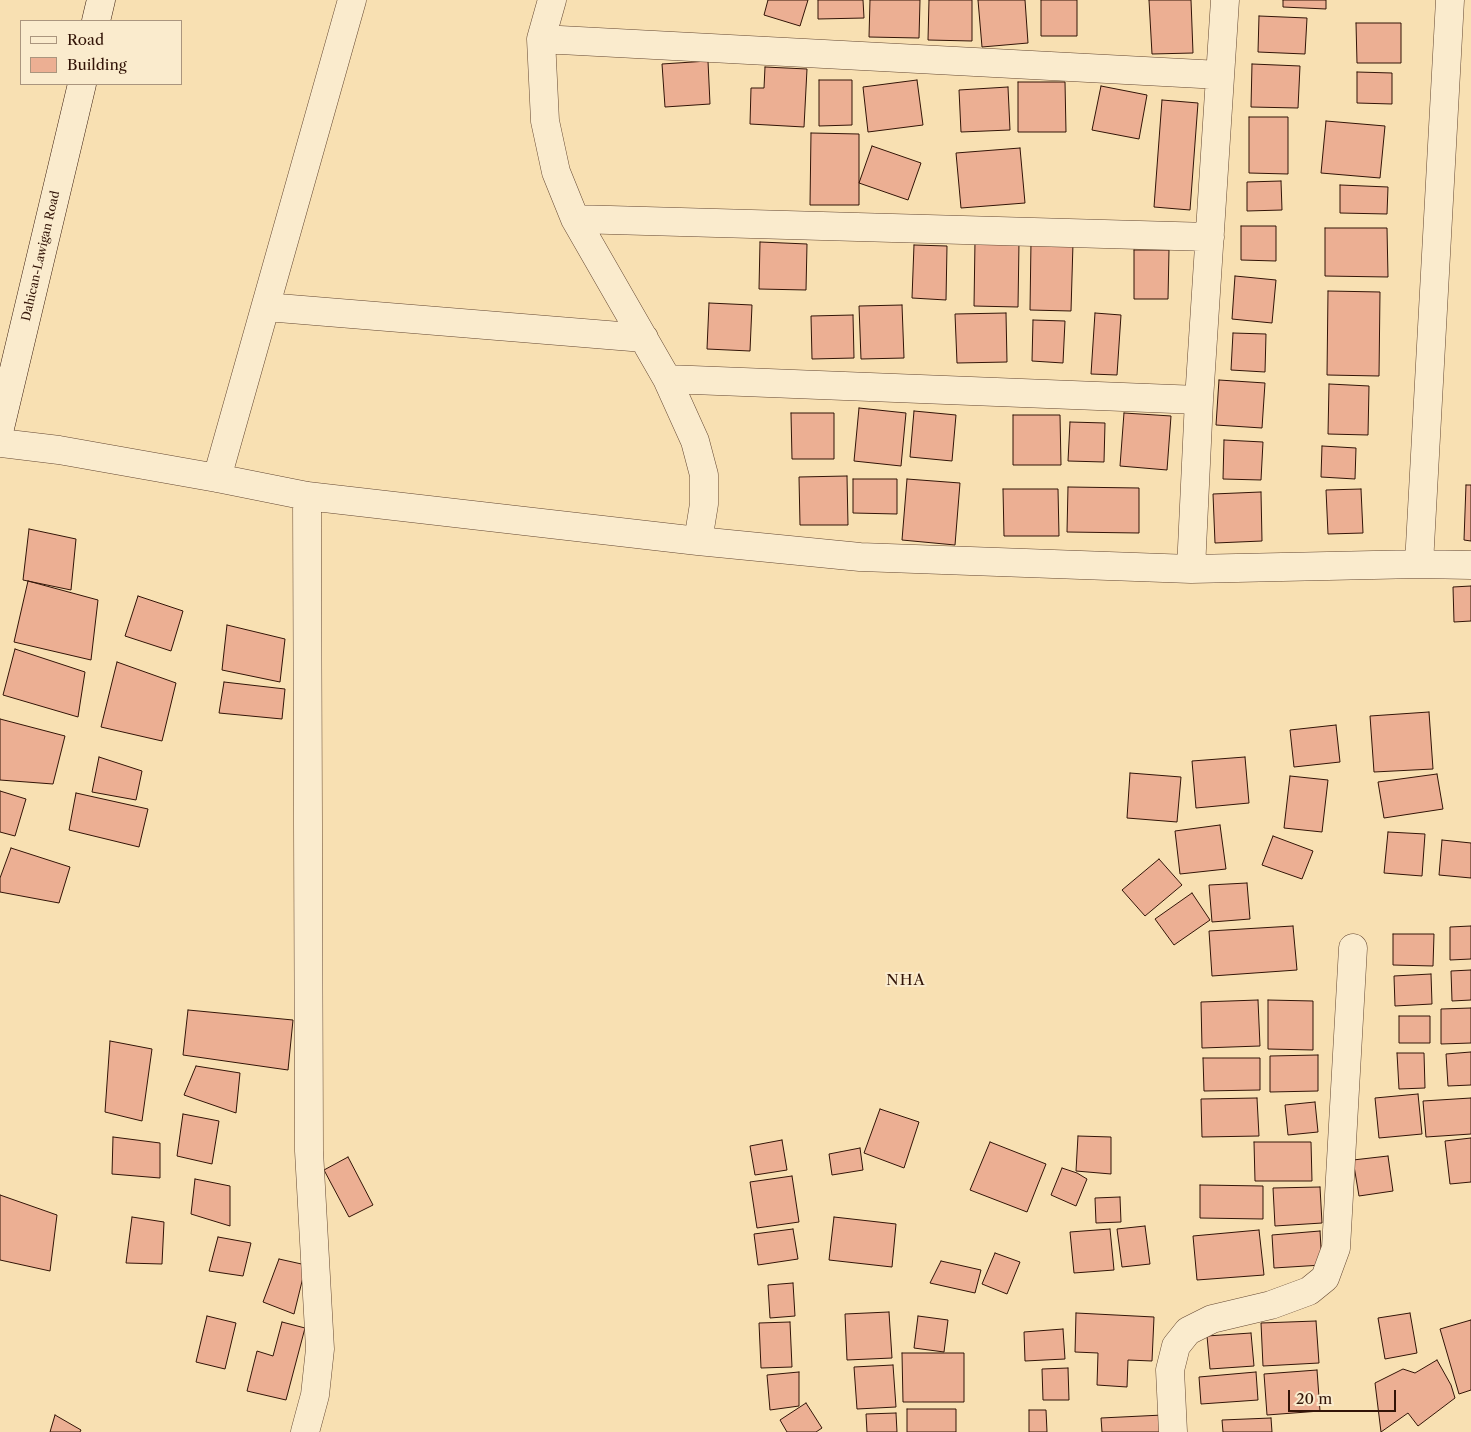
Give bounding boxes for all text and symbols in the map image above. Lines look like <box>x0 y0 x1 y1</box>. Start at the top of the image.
legend <box>20 20 182 85</box>
text: Road <box>67 30 104 49</box>
text: Building <box>67 55 127 74</box>
street label: Dahican-Lawigan Road <box>19 189 63 323</box>
district label: NHA <box>886 972 926 990</box>
scale bar <box>1291 1380 1398 1412</box>
text: 20 m <box>1296 1389 1332 1408</box>

